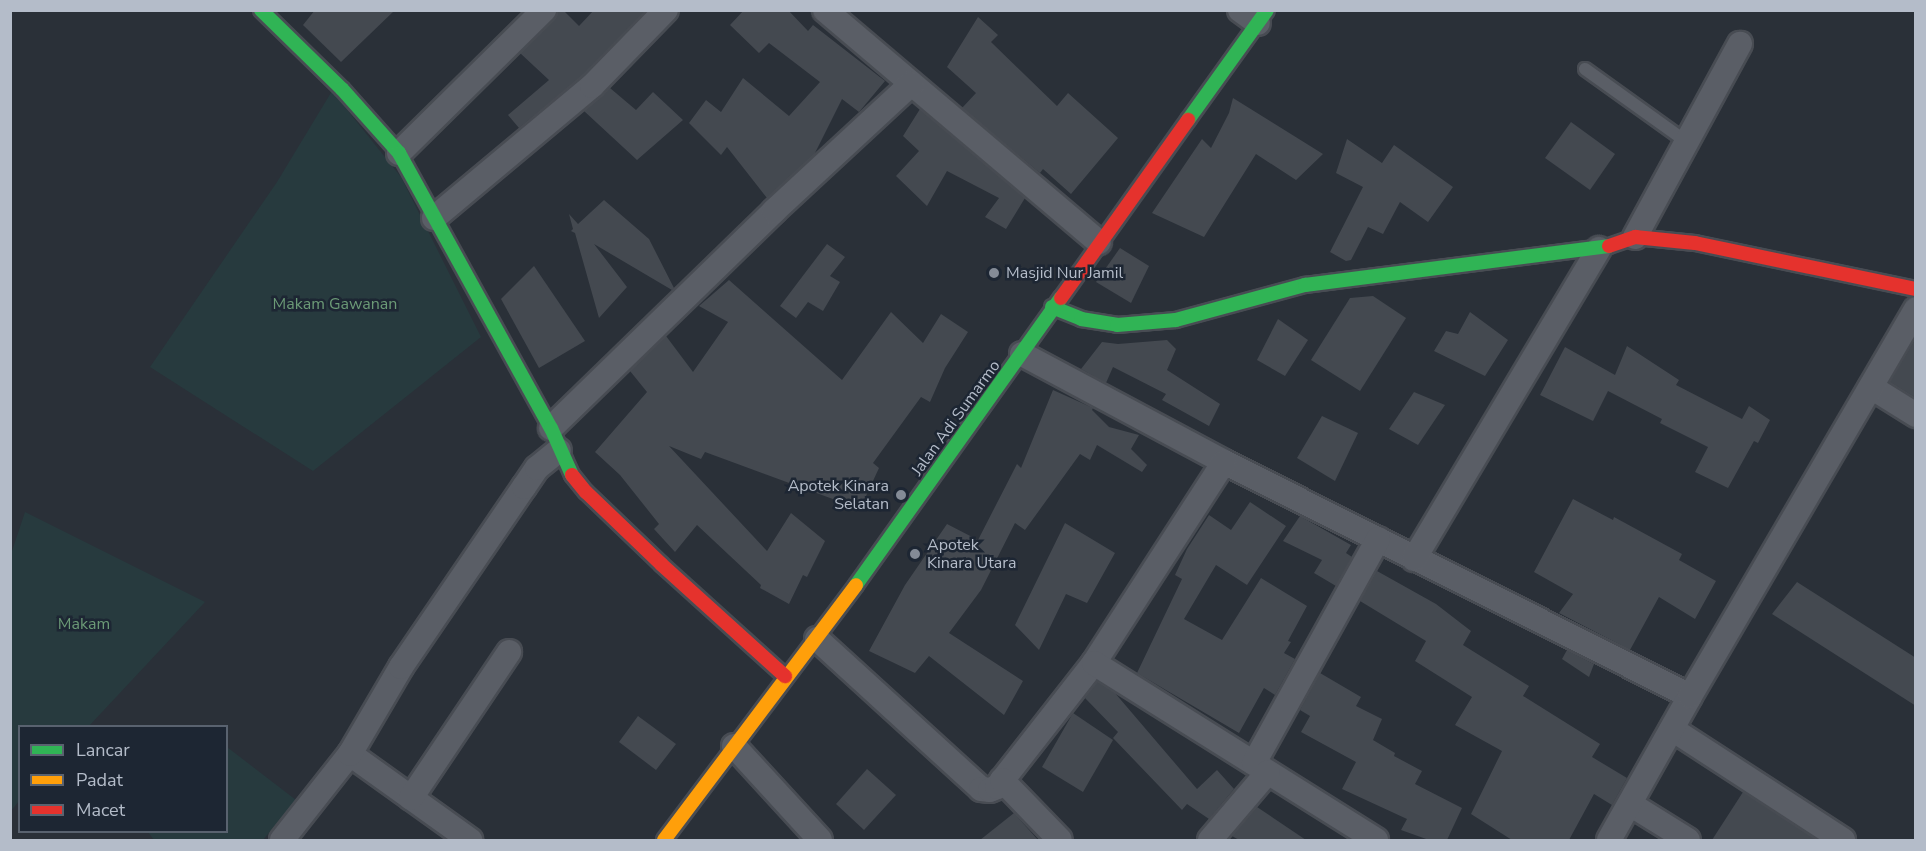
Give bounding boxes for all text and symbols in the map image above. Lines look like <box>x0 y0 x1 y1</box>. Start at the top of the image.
place label: Masjid Nur Jamil <box>1006 263 1123 283</box>
marker: Masjid Nur Jamil <box>987 266 1001 280</box>
park label: Makam Gawanan <box>273 294 397 314</box>
street label: Jalan Adi Sumarmo <box>908 356 1004 480</box>
place label: Apotek Kinara Selatan <box>788 476 889 514</box>
marker: Apotek Kinara Selatan <box>894 488 908 502</box>
place label: Apotek Kinara Utara <box>927 535 1016 573</box>
marker: Apotek Kinara Utara <box>908 547 922 561</box>
park label: Makam <box>58 614 110 634</box>
legend <box>18 725 228 833</box>
text: Lancar <box>76 738 130 762</box>
text: Padat <box>76 768 123 792</box>
text: Macet <box>76 798 125 822</box>

